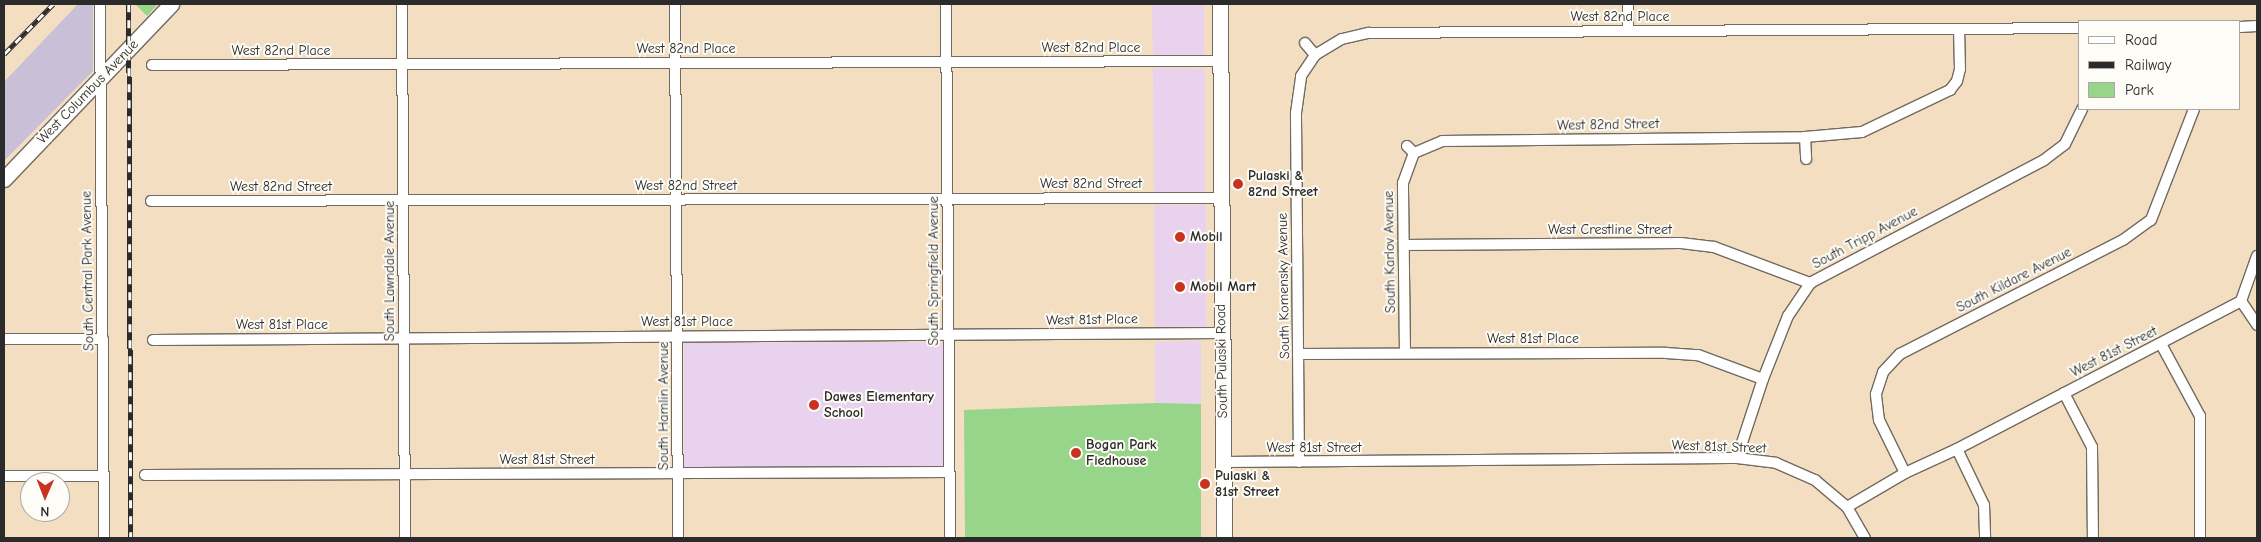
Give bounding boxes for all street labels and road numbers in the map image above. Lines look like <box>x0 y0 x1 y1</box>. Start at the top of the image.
street label: West 82nd Place <box>1571 9 1669 25</box>
street label: West Columbus Avenue <box>34 36 142 148</box>
street label: West 82nd Place <box>1042 40 1140 56</box>
street label: West 82nd Place <box>637 41 735 57</box>
street label: West 82nd Place <box>232 43 330 59</box>
street label: West 82nd Street <box>1557 116 1659 134</box>
street label: West 82nd Street <box>1040 176 1142 192</box>
street label: West 82nd Street <box>635 178 737 194</box>
street label: West 82nd Street <box>230 179 332 195</box>
street label: South Central Park Avenue <box>78 191 98 351</box>
street label: South Karlov Avenue <box>1381 191 1399 313</box>
street label: South Springfield Avenue <box>926 196 942 346</box>
street label: South Lawndale Avenue <box>382 201 398 341</box>
street label: South Tripp Avenue <box>1810 203 1920 273</box>
street label: South Komensky Avenue <box>1274 213 1294 359</box>
street label: West Crestline Street <box>1548 222 1672 238</box>
street label: South Kildare Avenue <box>1954 244 2074 316</box>
street label: South Pulaski Road <box>1213 304 1231 418</box>
street label: West 81st Place <box>1046 311 1138 329</box>
street label: West 81st Place <box>641 314 733 330</box>
street label: West 81st Place <box>236 317 328 333</box>
street label: West 81st Street <box>2068 323 2160 381</box>
street label: West 81st Place <box>1487 331 1579 347</box>
street label: South Hamlin Avenue <box>656 342 672 470</box>
street label: West 81st Street <box>1671 437 1767 457</box>
street label: West 81st Street <box>1266 440 1362 456</box>
street label: West 81st Street <box>499 452 595 468</box>

